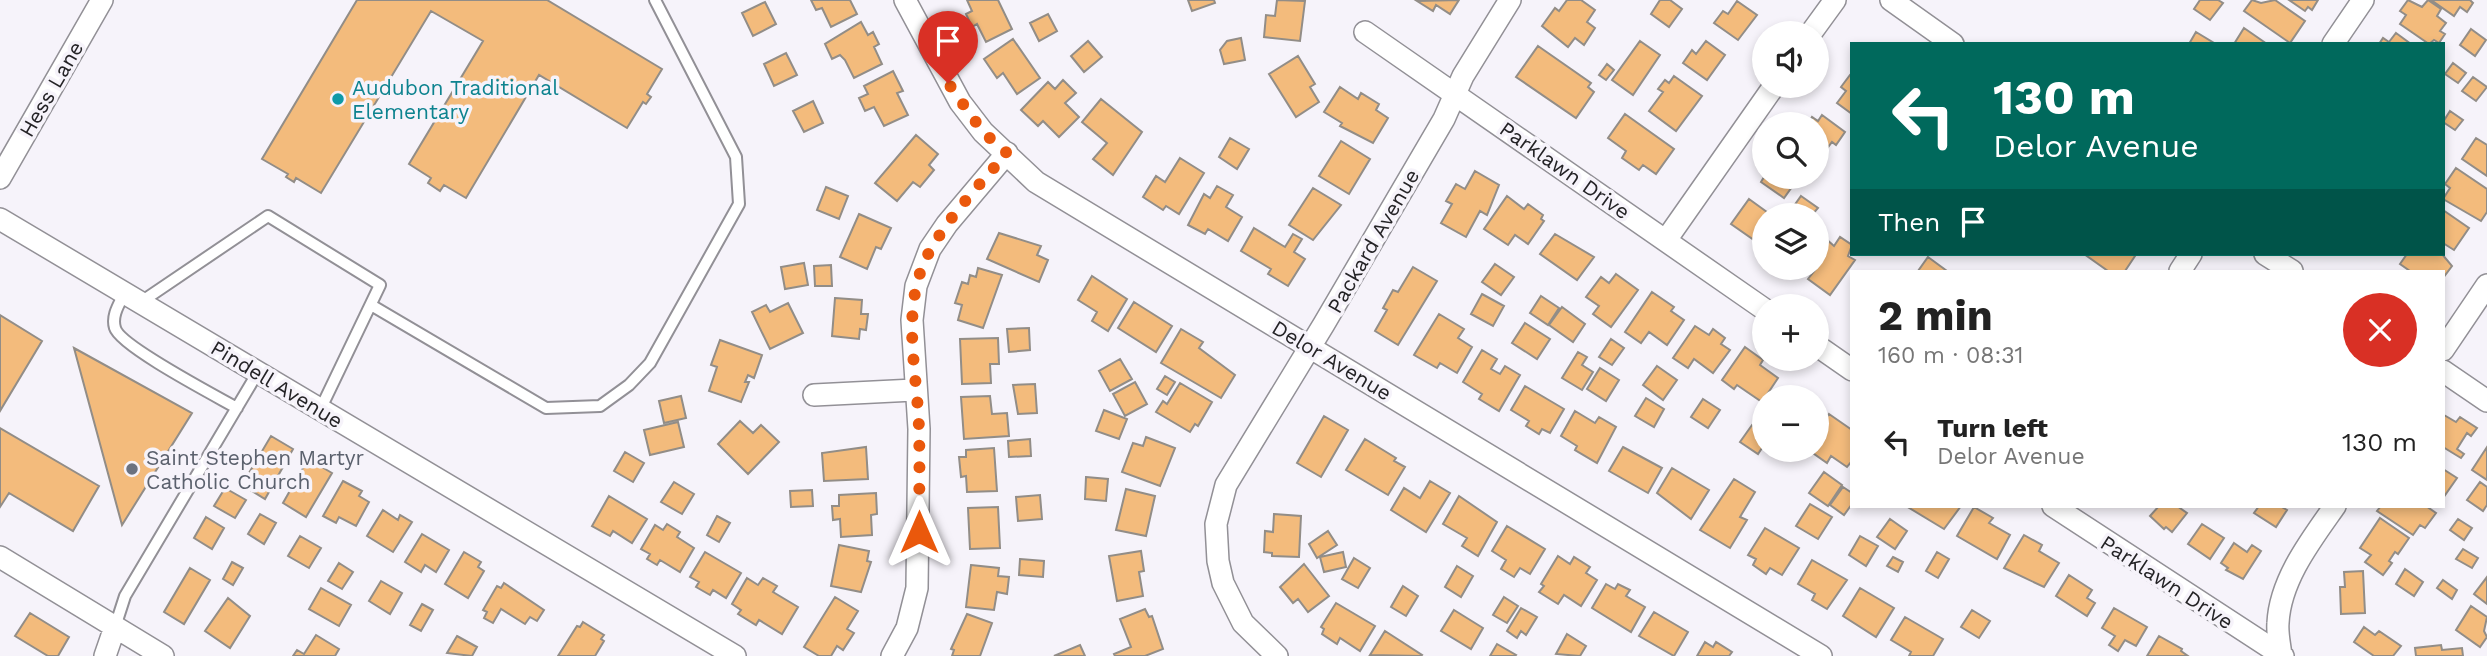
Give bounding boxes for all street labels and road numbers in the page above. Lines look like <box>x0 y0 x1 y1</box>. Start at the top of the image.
street label: Hess Lane <box>14 37 88 141</box>
street label: Parklawn Drive <box>1495 116 1635 224</box>
street label: Packard Avenue <box>1322 165 1424 317</box>
street label: Delor Avenue <box>1268 315 1396 405</box>
street label: Pindell Avenue <box>207 335 347 433</box>
street label: Parklawn Drive <box>2096 530 2238 634</box>

